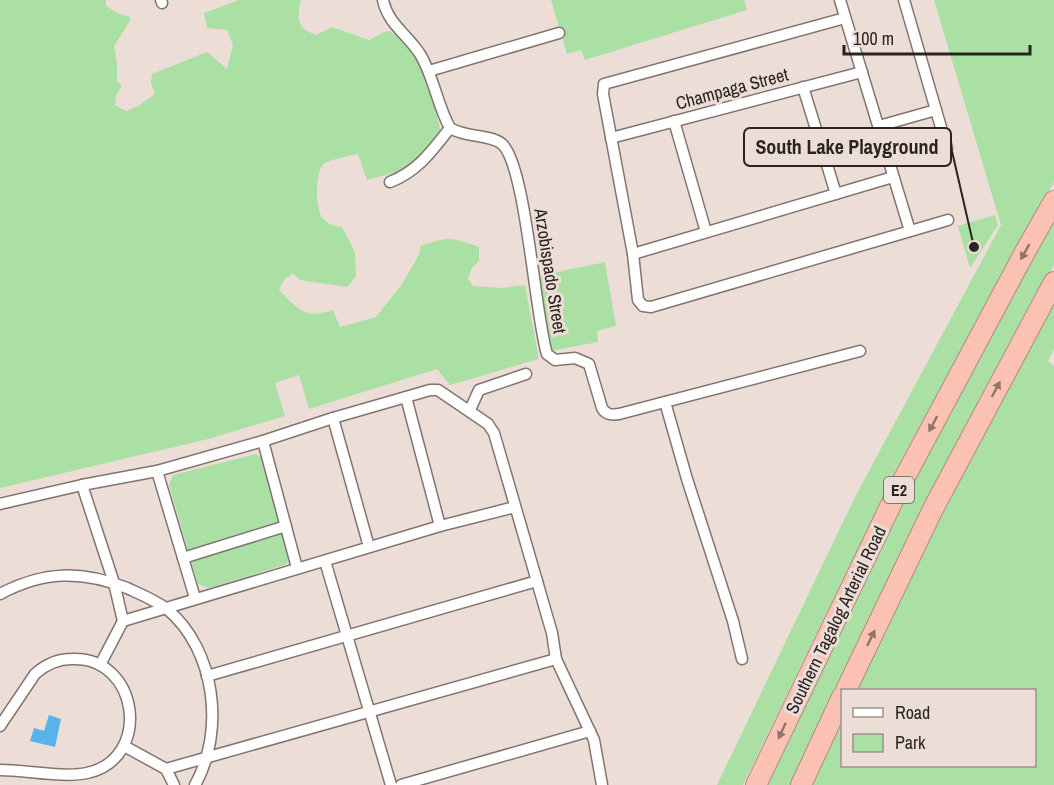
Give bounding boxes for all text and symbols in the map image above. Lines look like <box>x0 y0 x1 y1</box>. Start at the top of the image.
scale bar <box>844 18 1030 56</box>
text: 100 m <box>853 26 894 51</box>
street label: Champaga Street <box>673 61 791 116</box>
callout: South Lake Playground <box>744 128 951 166</box>
text: South Lake Playground <box>755 133 939 160</box>
street label: Arzobispado Street <box>528 206 573 335</box>
one-way arrow <box>1020 244 1030 261</box>
one-way arrow <box>991 380 1001 397</box>
one-way arrow <box>928 416 938 433</box>
road number: E2 <box>884 477 914 503</box>
street label: Southern Tagalog Arterial Road <box>779 522 892 718</box>
one-way arrow <box>866 629 876 646</box>
legend <box>841 689 1036 767</box>
text: Road <box>895 700 930 725</box>
one-way arrow <box>778 723 787 740</box>
text: Park <box>895 730 926 755</box>

